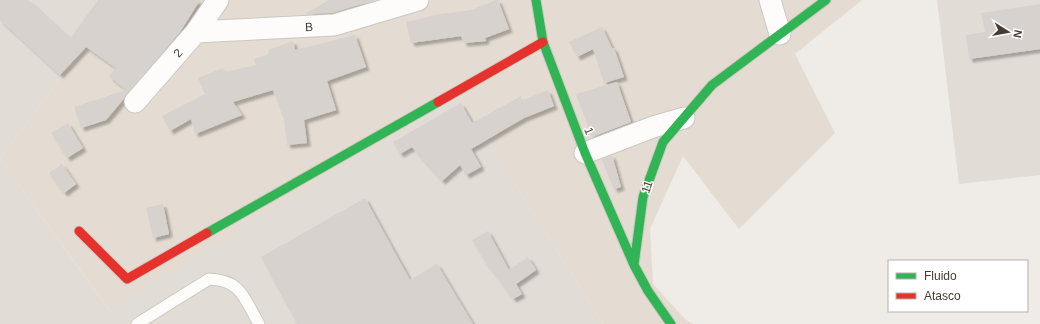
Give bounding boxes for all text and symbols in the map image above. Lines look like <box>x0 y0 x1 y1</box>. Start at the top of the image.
north arrow <box>988 12 1028 52</box>
street label: B <box>305 20 313 34</box>
text: N <box>1011 29 1024 39</box>
street label: 2 <box>171 46 186 60</box>
street label: 1 <box>581 125 597 137</box>
street label: 11 <box>638 178 656 195</box>
legend <box>888 260 1028 312</box>
text: Fluido <box>924 269 957 283</box>
text: Atasco <box>924 289 961 303</box>

